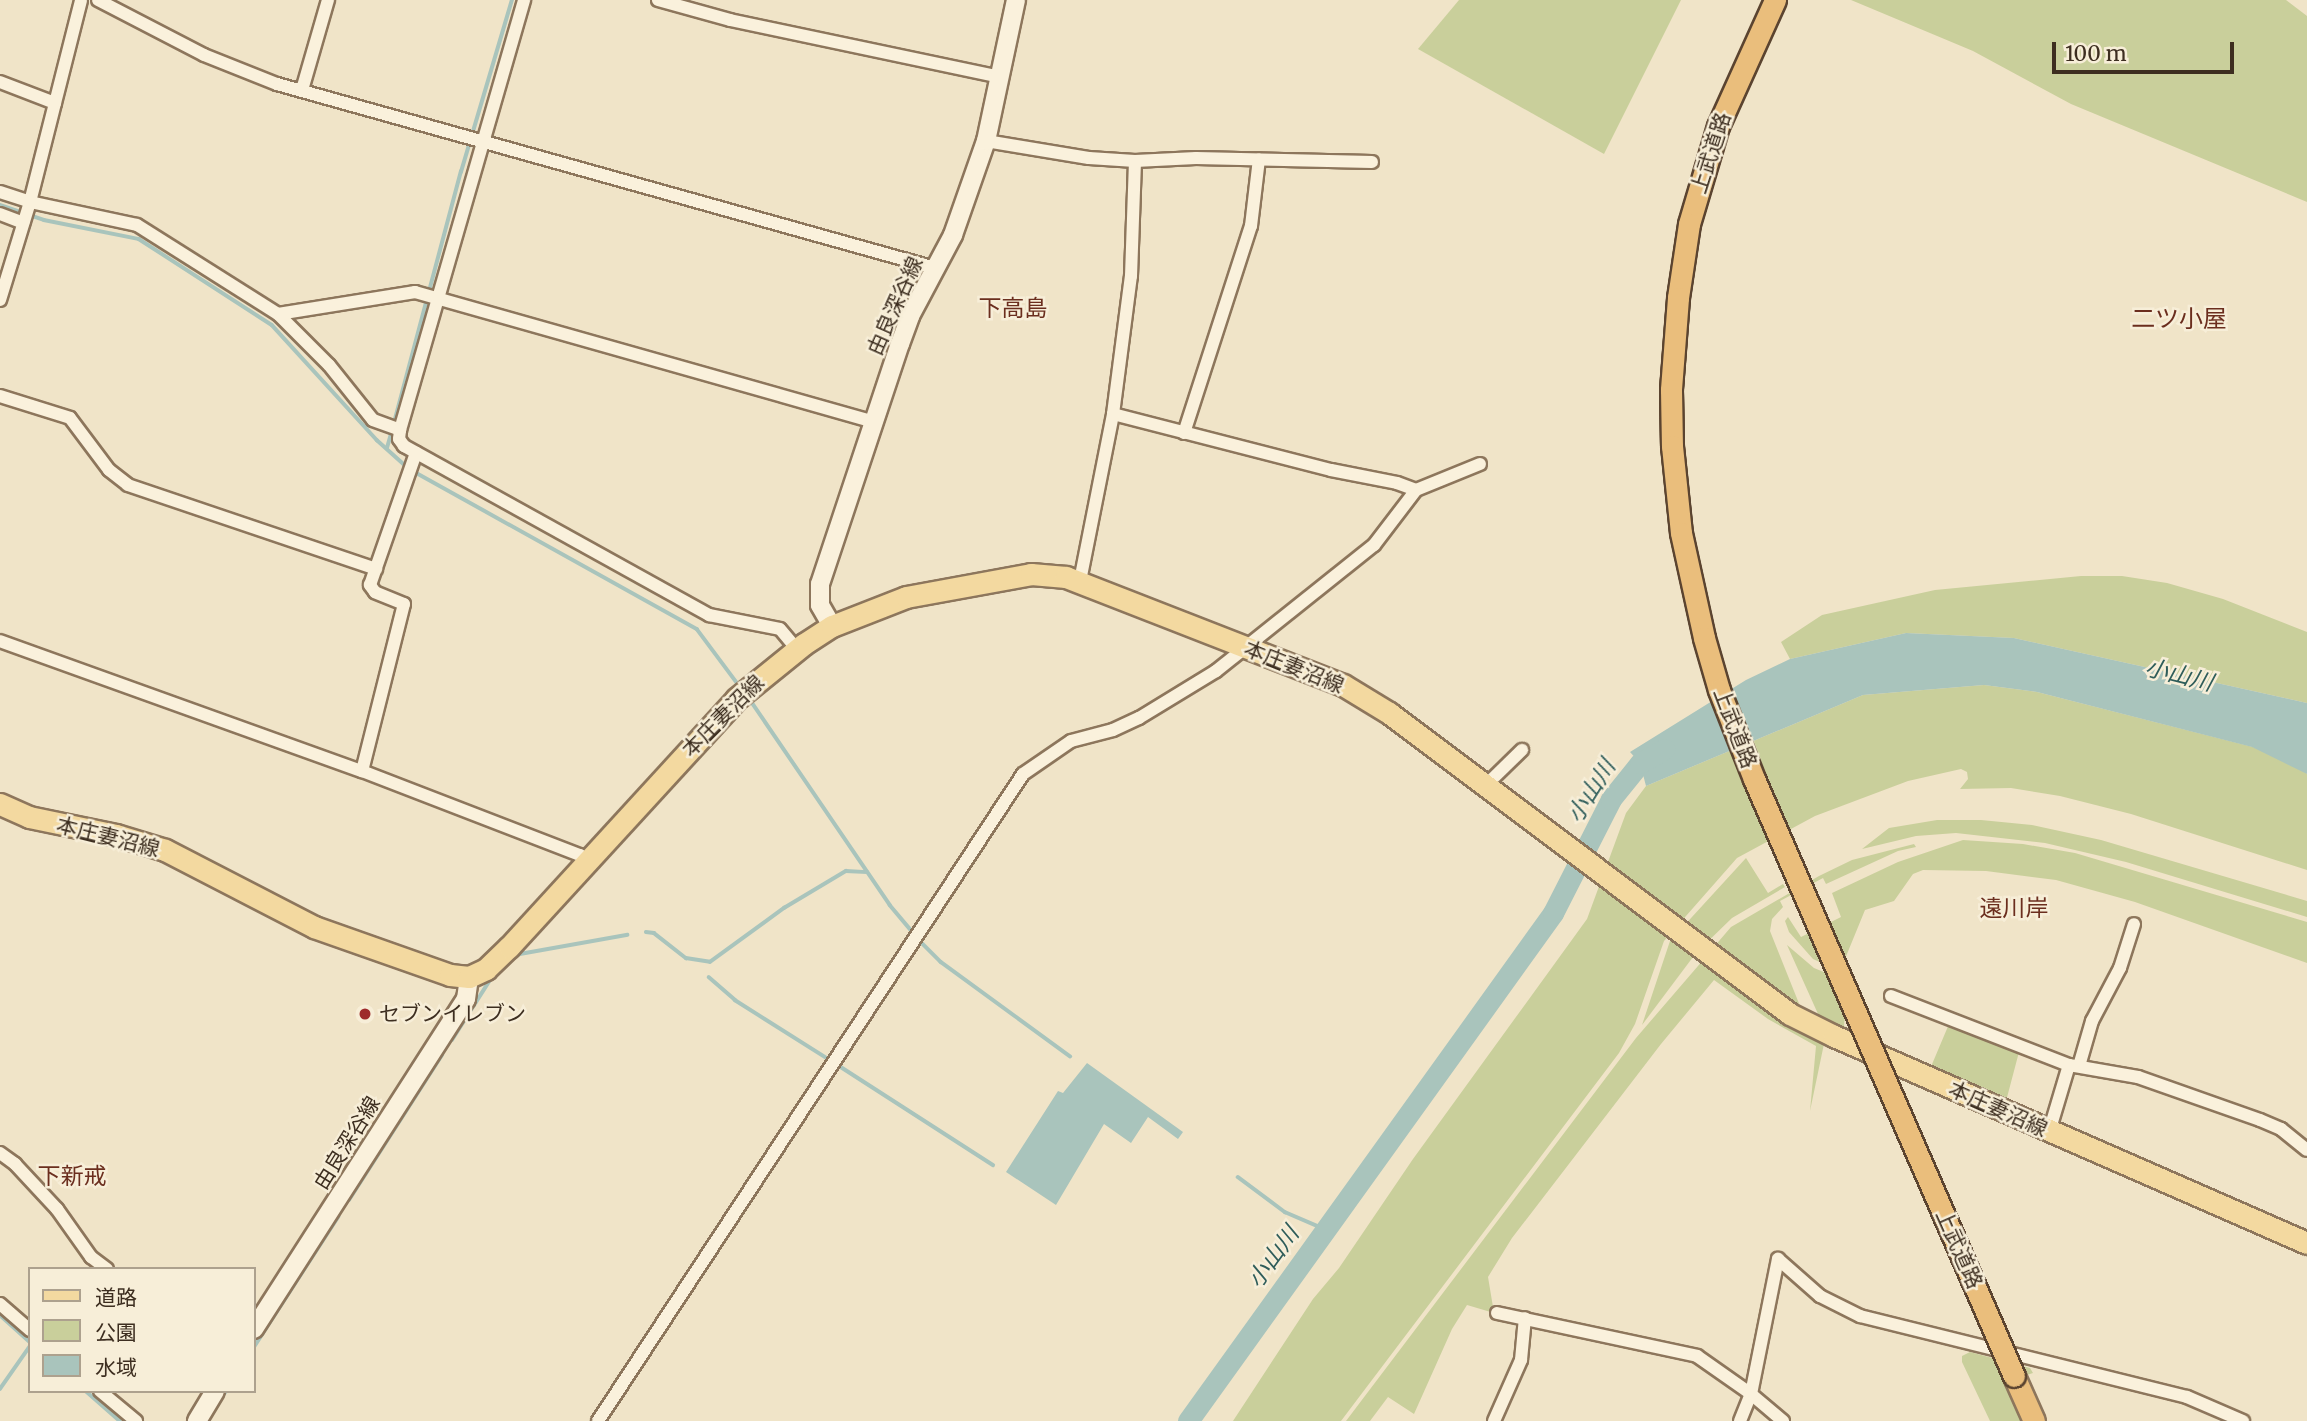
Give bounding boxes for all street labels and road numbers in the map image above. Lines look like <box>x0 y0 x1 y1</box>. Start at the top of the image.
street label: 上武道路 <box>1686 109 1736 197</box>
street label: 由良深谷線 <box>862 253 928 359</box>
street label: 本庄妻沼線 <box>1241 636 1347 698</box>
street label: 本庄妻沼線 <box>677 670 769 762</box>
street label: 上武道路 <box>1708 684 1762 772</box>
street label: 本庄妻沼線 <box>54 812 162 862</box>
street label: 本庄妻沼線 <box>1945 1076 2051 1142</box>
street label: 由良深谷線 <box>308 1092 386 1194</box>
street label: 上武道路 <box>1930 1206 1988 1292</box>

